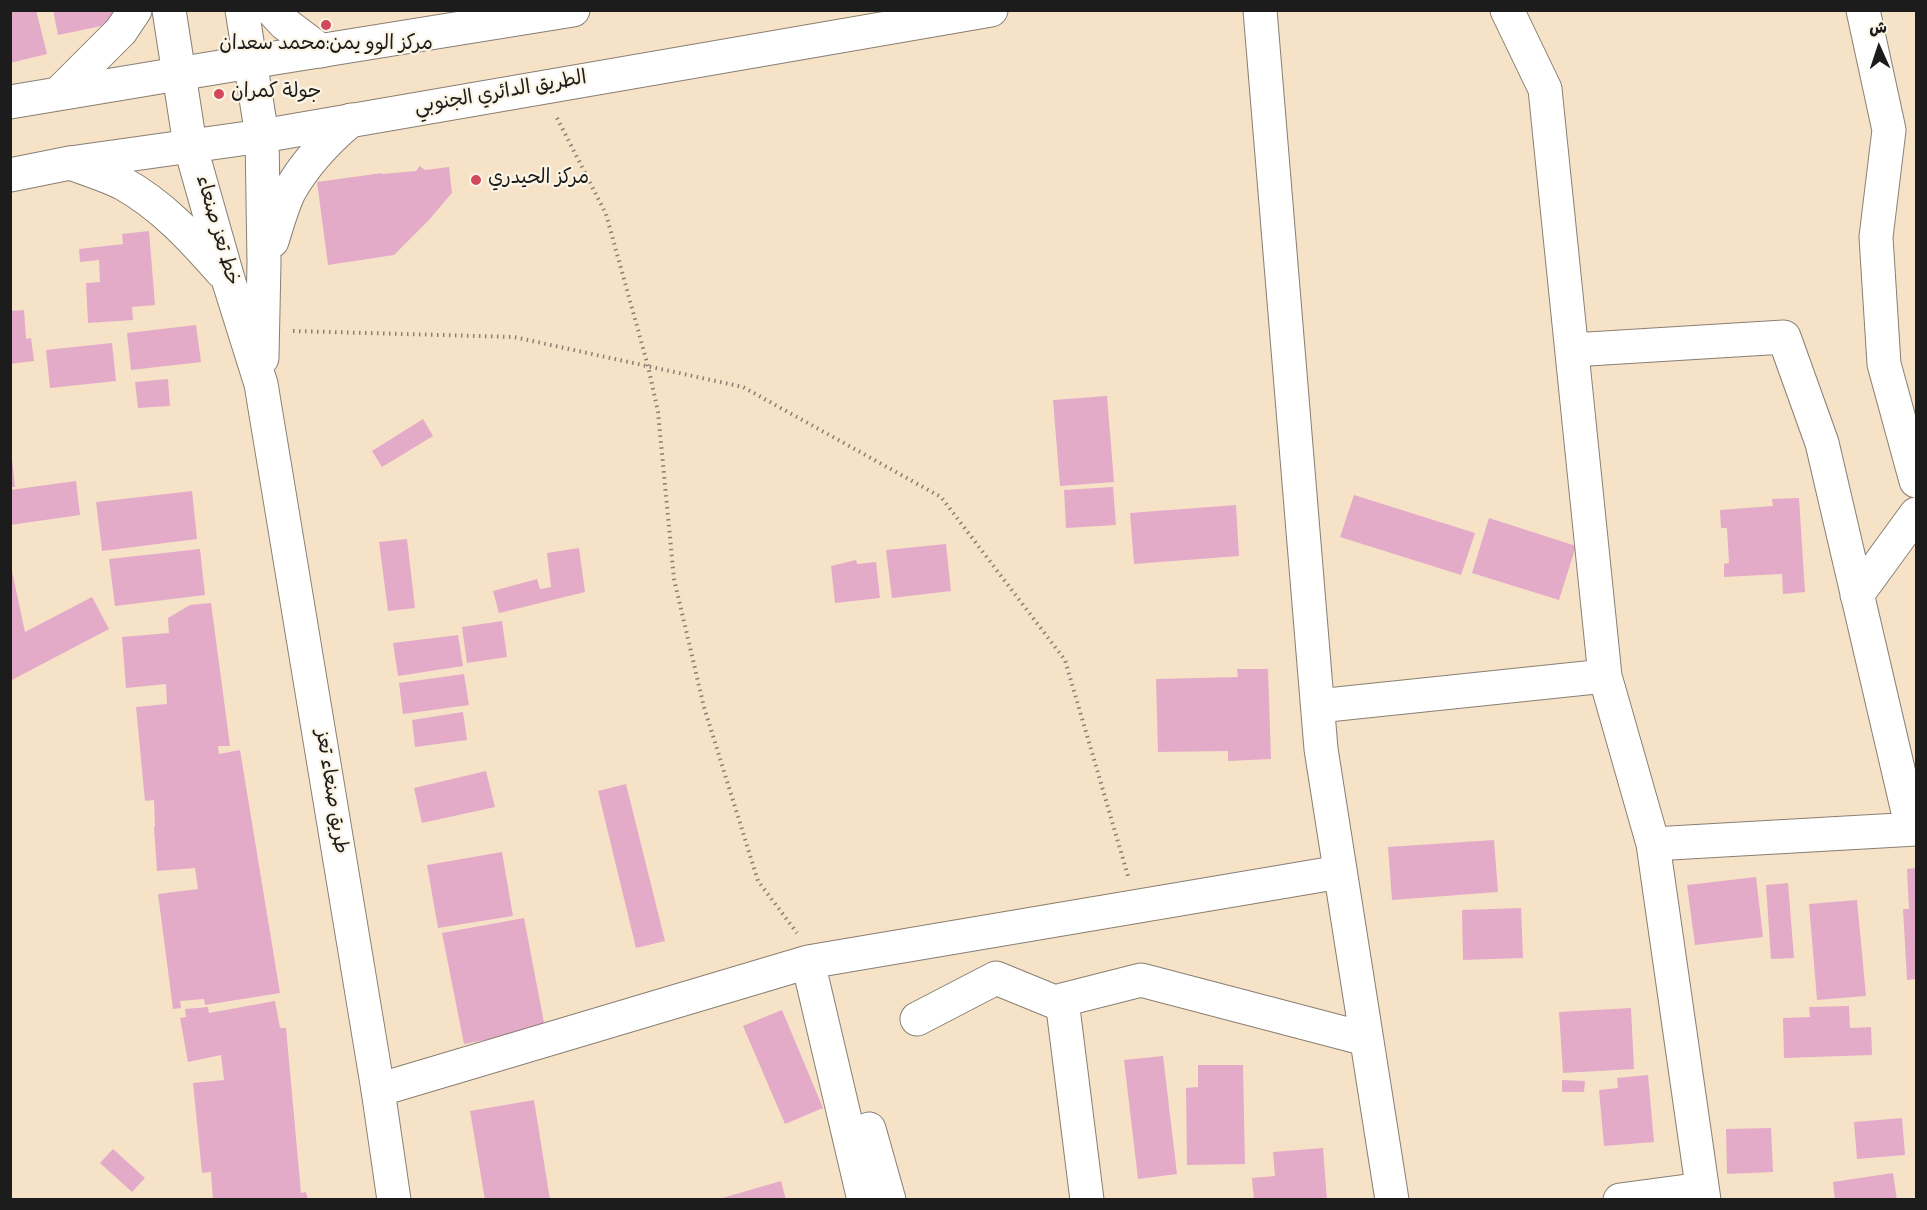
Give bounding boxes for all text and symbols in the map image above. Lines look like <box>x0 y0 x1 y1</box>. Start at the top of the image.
marker: مركز الوو يمن:محمد سعدان <box>319 18 333 32</box>
north arrow <box>1849 18 1909 78</box>
text: ش <box>1869 18 1887 41</box>
place label: مركز الوو يمن:محمد سعدان <box>219 34 433 58</box>
street label: الطريق الدائري الجنوبي <box>413 68 589 122</box>
place label: جولة كمران <box>231 82 321 106</box>
marker: جولة كمران <box>212 87 226 101</box>
place label: مركز الحيدري <box>488 168 589 192</box>
street label: خط تعز صنعاء <box>188 173 242 289</box>
marker: مركز الحيدري <box>469 173 483 187</box>
street label: طريق صنعاء تعز <box>307 728 351 856</box>

